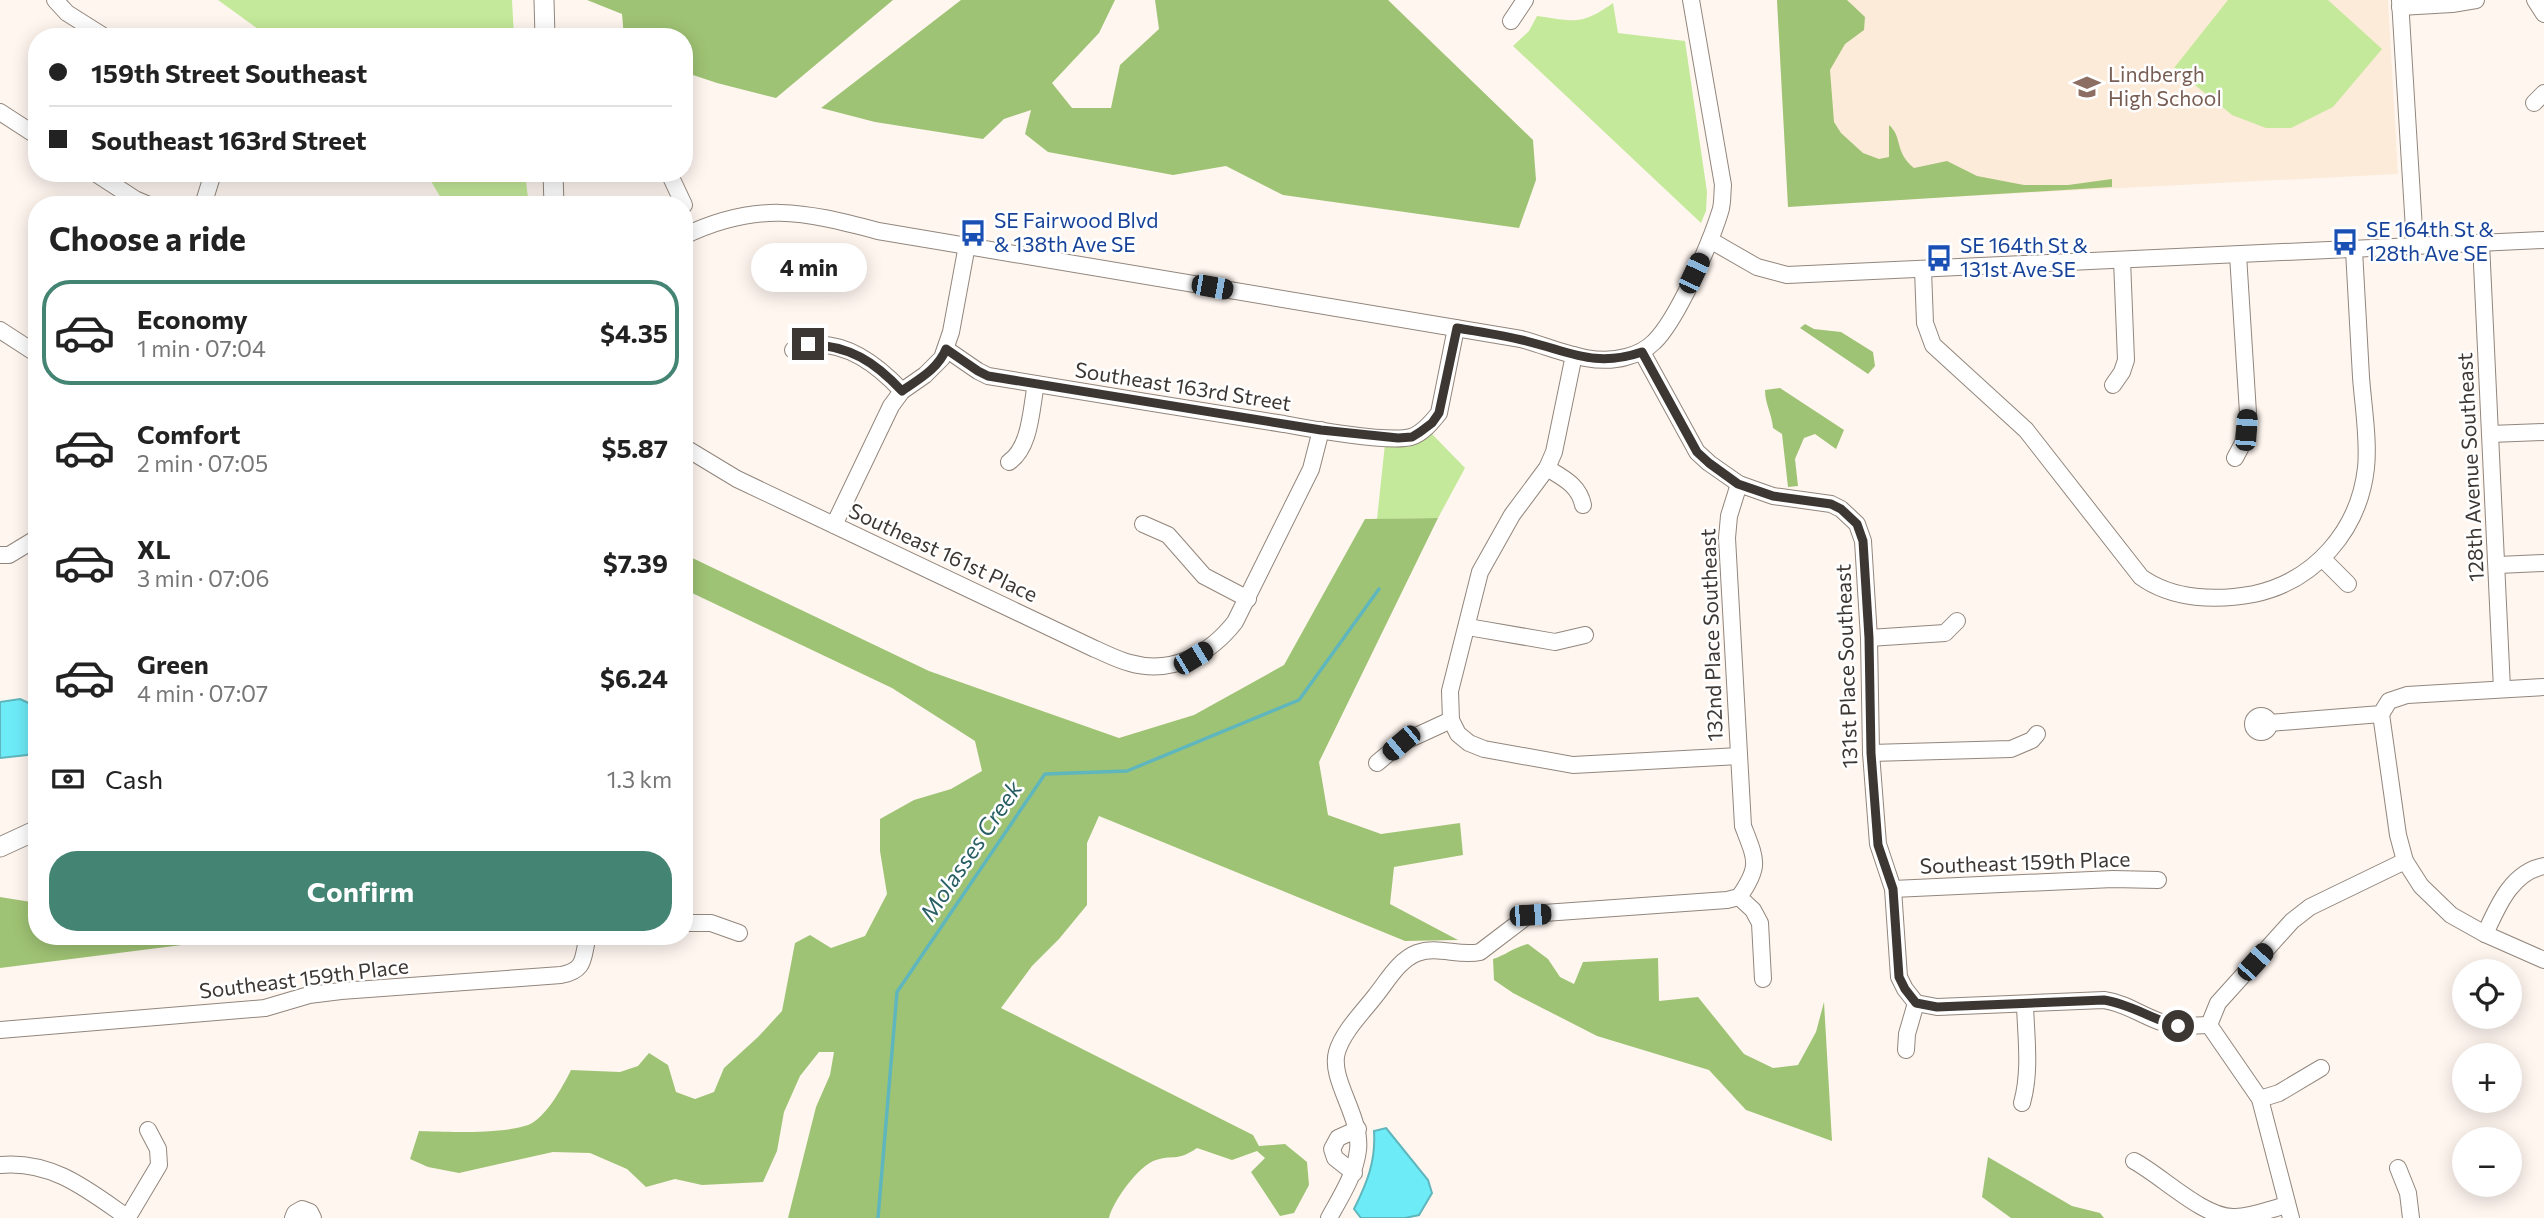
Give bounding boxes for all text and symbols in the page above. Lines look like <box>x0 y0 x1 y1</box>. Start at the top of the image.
text: 159th Street Southeast <box>91 57 367 88</box>
place label: Lindbergh High School <box>2108 61 2222 110</box>
school or university icon: Lindbergh High School <box>2072 72 2102 102</box>
text: Southeast 163rd Street <box>91 124 367 155</box>
place label: SE Fairwood Blvd & 138th Ave SE <box>994 207 1158 256</box>
place label: SE 164th St & 128th Ave SE <box>2366 216 2495 265</box>
text: Choose a ride <box>49 218 246 258</box>
bus stop icon: SE Fairwood Blvd & 138th Ave SE <box>958 218 988 248</box>
bus stop icon: SE 164th St & 128th Ave SE <box>2330 227 2360 257</box>
place label: SE 164th St & 131st Ave SE <box>1960 232 2089 281</box>
callout: 4 min <box>750 243 866 292</box>
bus stop icon: SE 164th St & 131st Ave SE <box>1924 243 1954 273</box>
car <box>1676 250 1713 296</box>
text: 4 min <box>780 253 838 281</box>
car <box>1190 273 1235 301</box>
icon: car <box>53 301 116 364</box>
text: Economy <box>137 303 248 334</box>
text: $4.35 <box>600 317 668 348</box>
route end <box>792 328 824 360</box>
text: 1 min · 07:04 <box>137 334 266 362</box>
street label: 128th Avenue Southeast <box>2451 352 2488 582</box>
street label: Southeast 163rd Street <box>1073 356 1293 415</box>
car <box>2235 408 2258 452</box>
icon: car <box>53 416 116 479</box>
text: Comfort <box>137 418 240 449</box>
text: $5.87 <box>602 432 668 463</box>
text: 2 min · 07:05 <box>137 449 268 477</box>
street label: Southeast 161st Place <box>845 497 1042 606</box>
street label: 132nd Place Southeast <box>1694 528 1727 742</box>
icon: car <box>53 531 116 594</box>
text: XL <box>137 533 171 564</box>
text: $7.39 <box>603 547 668 578</box>
street label: 131st Place Southeast <box>1829 563 1862 769</box>
text: 3 min · 07:06 <box>137 564 269 592</box>
car <box>1170 638 1217 678</box>
icon: car <box>53 646 116 709</box>
text: Green <box>137 648 209 679</box>
text: $6.24 <box>600 662 668 693</box>
text: 4 min · 07:07 <box>137 679 268 707</box>
car <box>1379 721 1424 765</box>
icon: cash <box>49 760 87 798</box>
text: Cash <box>105 763 163 794</box>
text: 1.3 km <box>607 765 672 793</box>
water label: Molasses Creek <box>913 775 1028 926</box>
street label: Southeast 159th Place <box>1919 845 2131 878</box>
button: Confirm <box>49 851 672 931</box>
car <box>1509 903 1552 927</box>
car <box>2234 939 2277 985</box>
street label: Southeast 159th Place <box>198 952 410 1003</box>
map controls <box>2452 959 2522 1197</box>
button: locate <box>2452 959 2522 1029</box>
route start <box>2162 1010 2194 1042</box>
button: + <box>2452 1043 2522 1113</box>
button: − <box>2452 1127 2522 1197</box>

